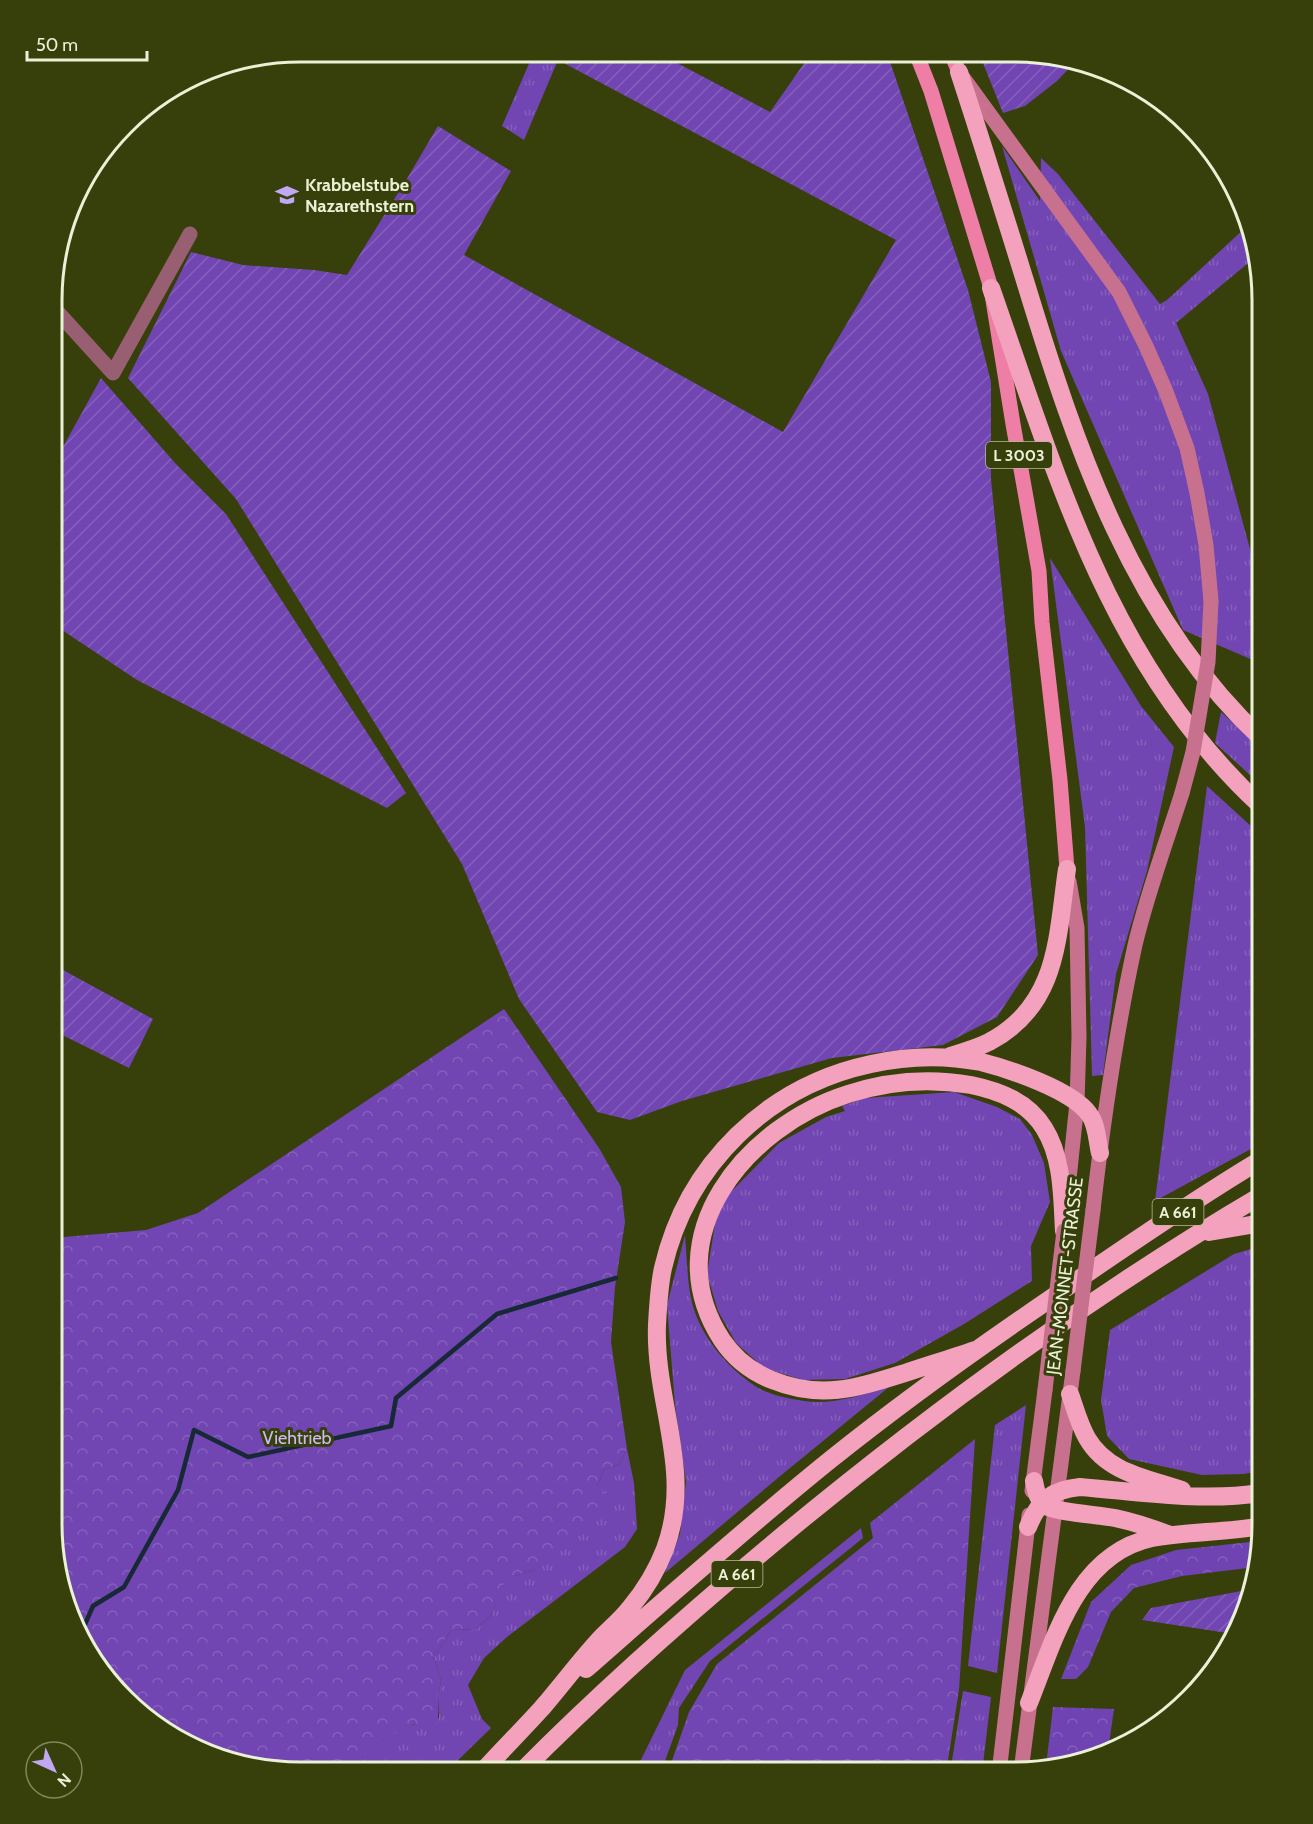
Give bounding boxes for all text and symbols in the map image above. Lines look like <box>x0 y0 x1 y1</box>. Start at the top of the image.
scale bar <box>27 24 147 62</box>
text: 50 m <box>36 34 78 56</box>
place label: Krabbelstube Nazarethstern <box>305 174 414 217</box>
school or university icon: Krabbelstube Nazarethstern <box>274 182 300 208</box>
road number: L 3003 <box>986 442 1052 468</box>
street label: JEAN-MONNET-STRASSE <box>1042 1176 1088 1377</box>
road number: A 661 <box>1152 1199 1204 1225</box>
park label: Viehtrieb <box>262 1427 332 1449</box>
road number: A 661 <box>712 1561 762 1587</box>
north arrow <box>24 1740 84 1800</box>
text: N <box>54 1770 75 1791</box>

